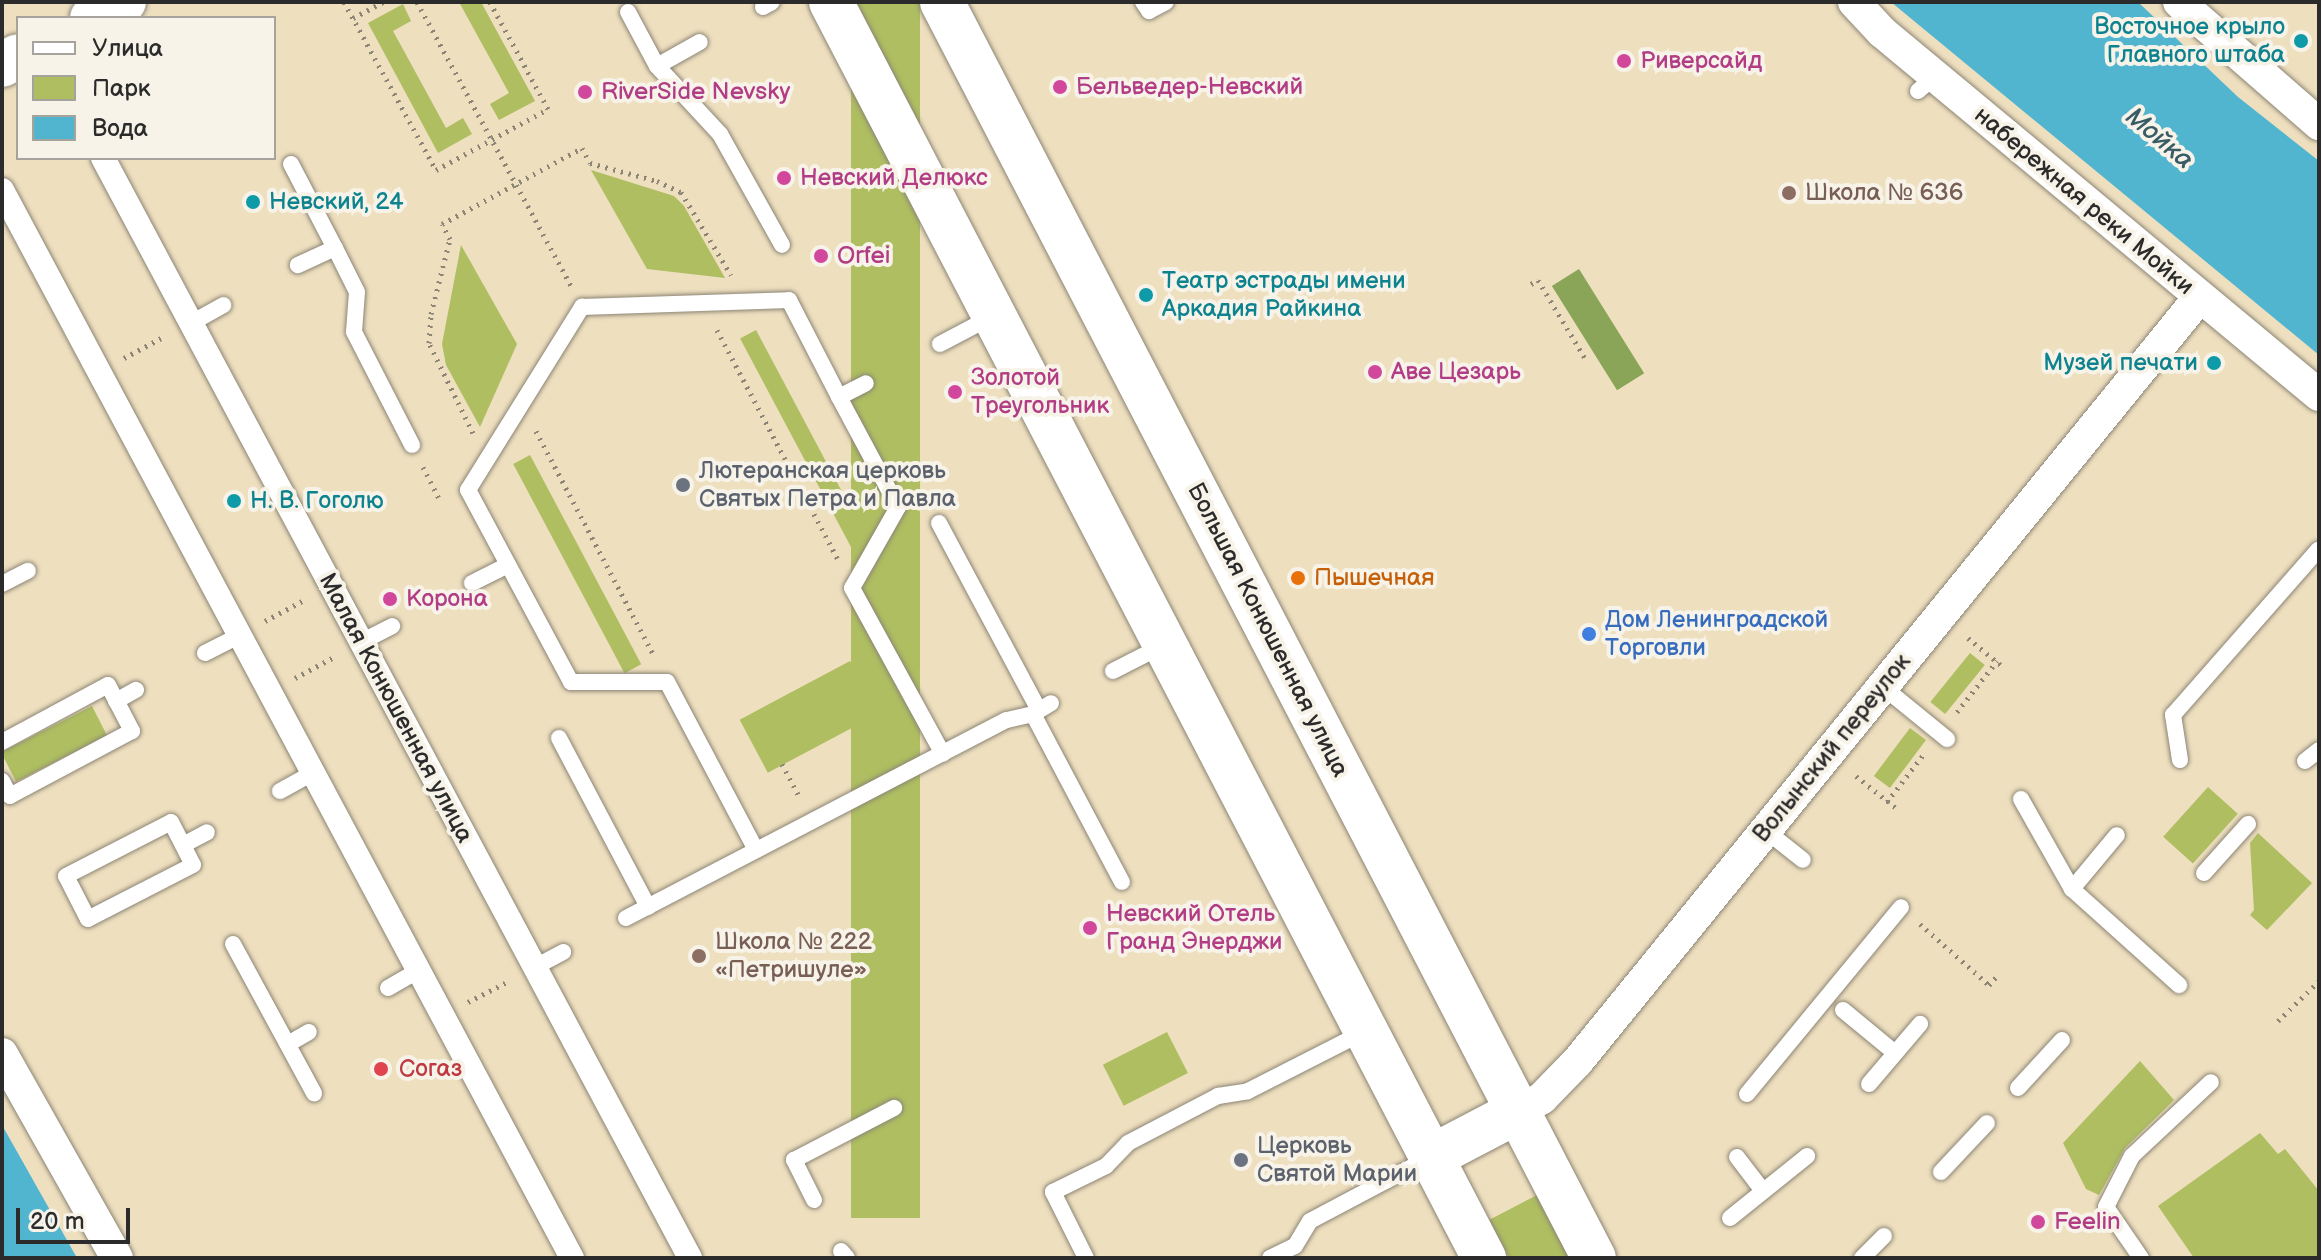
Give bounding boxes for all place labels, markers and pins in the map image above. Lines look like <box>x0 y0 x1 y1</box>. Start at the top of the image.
place label: Восточное крыло Главного штаба <box>2094 13 2285 69</box>
marker: Восточное крыло Главного штаба <box>2292 32 2310 50</box>
place label: Риверсайд <box>1640 47 1762 75</box>
marker: Риверсайд <box>1615 52 1633 70</box>
place label: Бельведер-Невский <box>1076 73 1303 101</box>
place label: RiverSide Nevsky <box>601 78 790 106</box>
marker: Бельведер-Невский <box>1051 78 1069 96</box>
marker: RiverSide Nevsky <box>576 83 594 101</box>
place label: Невский Делюкс <box>800 164 988 192</box>
marker: Невский Делюкс <box>775 169 793 187</box>
place label: Школа № 636 <box>1805 179 1963 207</box>
marker: Школа № 636 <box>1780 184 1798 202</box>
place label: Невский, 24 <box>269 188 404 216</box>
marker: Невский, 24 <box>244 193 262 211</box>
place label: Orfei <box>837 242 890 270</box>
marker: Orfei <box>812 247 830 265</box>
place label: Театр эстрады имени Аркадия Райкина <box>1162 267 1406 323</box>
marker: Театр эстрады имени Аркадия Райкина <box>1137 286 1155 304</box>
place label: Музей печати <box>2043 349 2198 377</box>
marker: Музей печати <box>2205 354 2223 372</box>
place label: Аве Цезарь <box>1391 358 1521 386</box>
marker: Аве Цезарь <box>1366 363 1384 381</box>
place label: Золотой Треугольник <box>971 364 1109 420</box>
marker: Золотой Треугольник <box>946 383 964 401</box>
place label: Лютеранская церковь Святых Петра и Павла <box>699 457 956 513</box>
marker: Лютеранская церковь Святых Петра и Павла <box>674 476 692 494</box>
place label: Н. В. Гоголю <box>250 487 384 515</box>
marker: Н. В. Гоголю <box>225 492 243 510</box>
place label: Пышечная <box>1314 564 1435 592</box>
marker: Пышечная <box>1289 569 1307 587</box>
place label: Корона <box>406 585 488 613</box>
marker: Корона <box>381 590 399 608</box>
place label: Дом Ленинградской Торговли <box>1605 606 1828 662</box>
marker: Дом Ленинградской Торговли <box>1580 625 1598 643</box>
place label: Невский Отель Гранд Энерджи <box>1106 900 1282 956</box>
marker: Невский Отель Гранд Энерджи <box>1081 919 1099 937</box>
place label: Школа № 222 «Петришуле» <box>715 928 872 984</box>
marker: Школа № 222 «Петришуле» <box>690 947 708 965</box>
place label: Согаз <box>399 1055 462 1083</box>
marker: Согаз <box>370 1058 392 1080</box>
place label: Церковь Святой Марии <box>1257 1132 1417 1188</box>
marker: Церковь Святой Марии <box>1232 1151 1250 1169</box>
place label: Feelin <box>2054 1208 2121 1236</box>
marker: Feelin <box>2029 1213 2047 1231</box>

